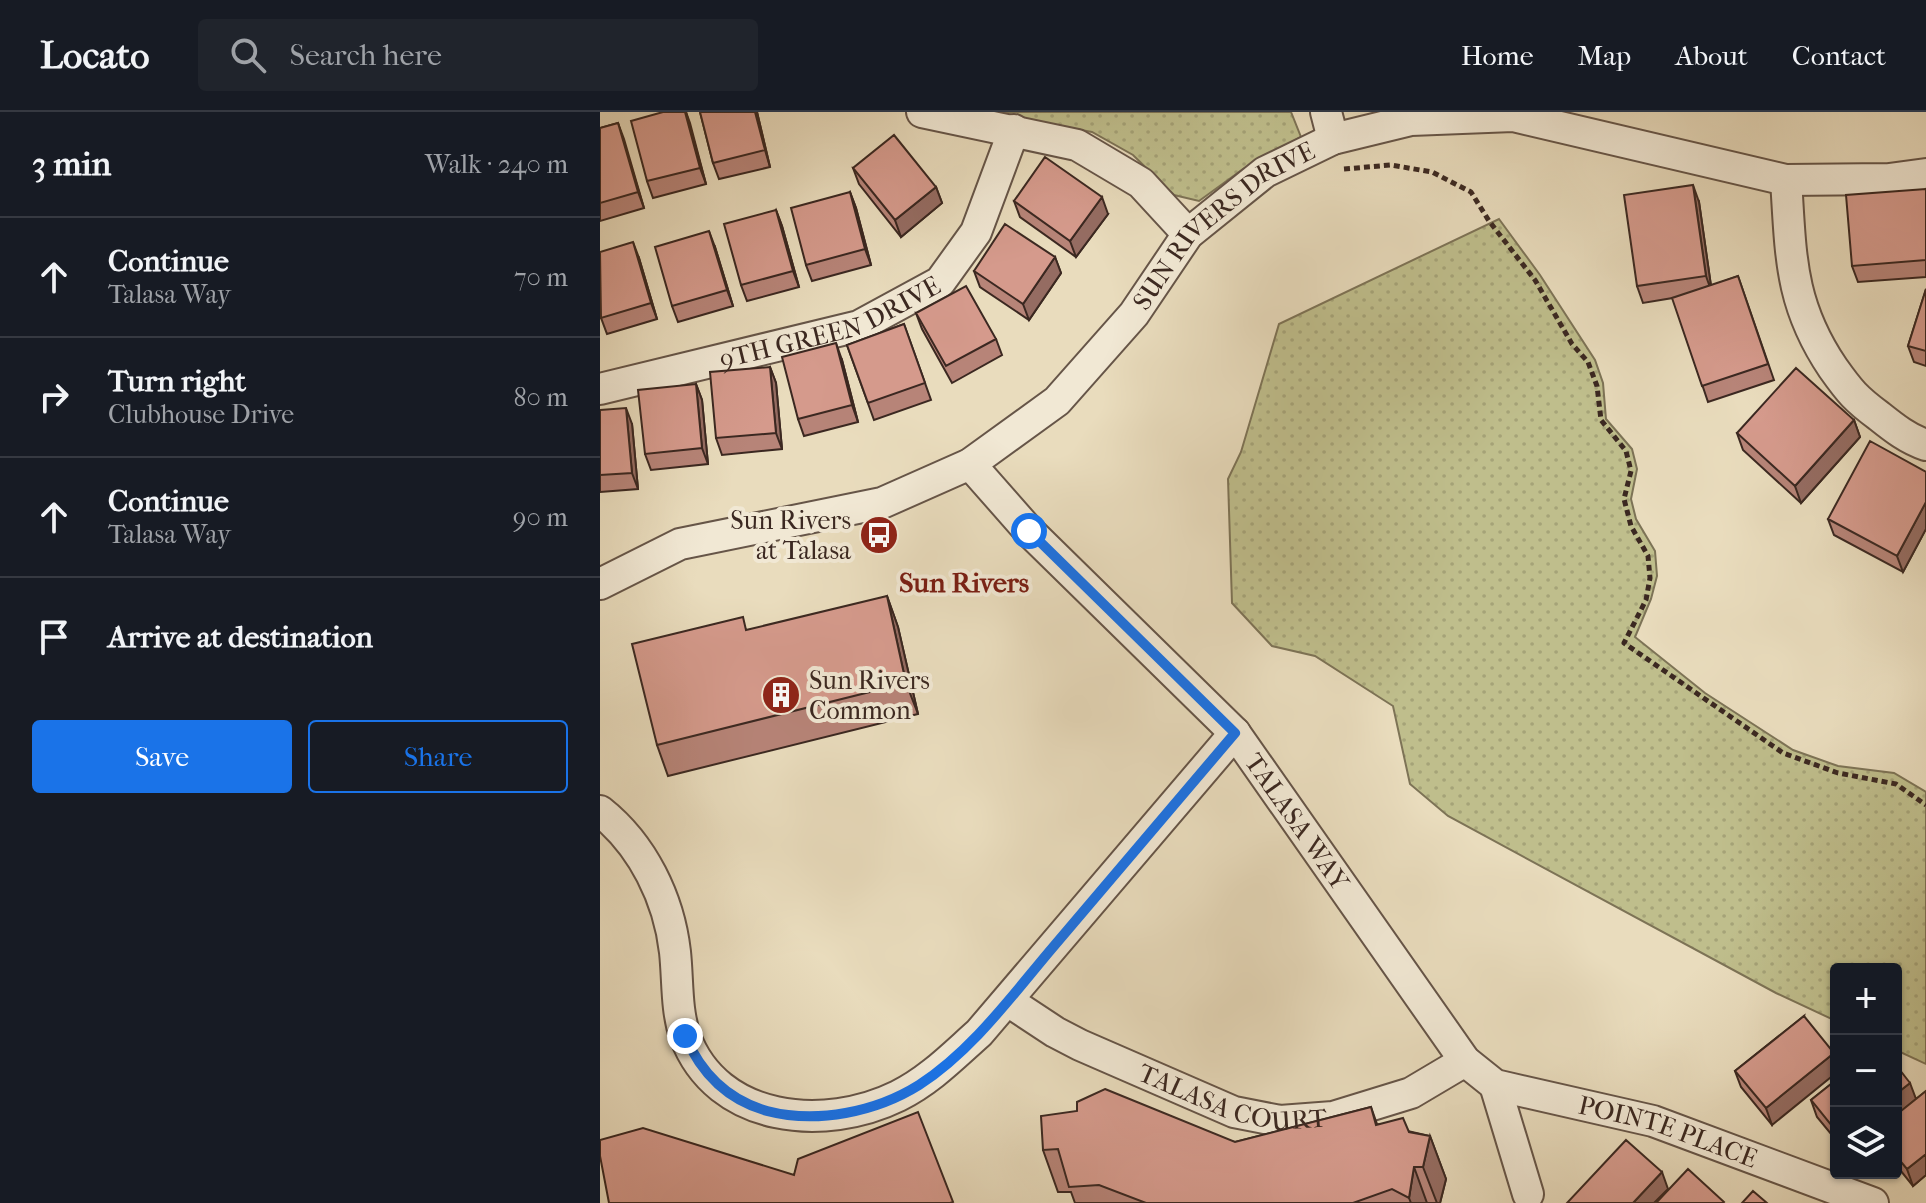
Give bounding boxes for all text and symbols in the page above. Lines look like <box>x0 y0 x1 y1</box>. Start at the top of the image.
search box <box>198 19 758 91</box>
text: Locato <box>40 33 150 78</box>
icon: search <box>226 33 270 77</box>
text: Search here <box>290 38 442 73</box>
text: Home <box>1461 39 1534 72</box>
text: Map <box>1578 39 1631 72</box>
text: About <box>1675 39 1748 72</box>
text: Contact <box>1792 39 1886 72</box>
street label: SUN RIVERS DRIVE <box>1126 135 1320 316</box>
text: 3 min <box>32 144 111 184</box>
text: Walk · 240 m <box>425 149 568 180</box>
text: Continue <box>108 244 229 279</box>
icon: ahead <box>32 255 76 299</box>
text: 70 m <box>514 262 568 293</box>
street label: 9TH GREEN DRIVE <box>716 270 946 375</box>
text: Talasa Way <box>108 279 231 310</box>
text: Turn right <box>108 364 246 399</box>
icon: right <box>32 375 76 419</box>
text: 80 m <box>513 382 568 413</box>
text: Clubhouse Drive <box>108 399 294 430</box>
text: Continue <box>108 484 229 519</box>
icon: ahead <box>32 495 76 539</box>
text: 90 m <box>513 502 568 533</box>
place label: Sun Rivers at Talasa <box>730 505 852 566</box>
route start <box>1011 513 1047 549</box>
bus stop icon: Sun Rivers at Talasa <box>858 514 900 556</box>
text: Talasa Way <box>108 519 231 550</box>
district label: Sun Rivers <box>899 566 1029 599</box>
icon: arrive <box>32 615 76 659</box>
text: Arrive at destination <box>108 620 373 655</box>
place label: Sun Rivers Common <box>809 665 930 726</box>
building icon: Sun Rivers Common <box>760 674 802 716</box>
button: Save <box>32 720 292 793</box>
button: Share <box>308 720 568 793</box>
street label: TALASA WAY <box>1238 747 1356 897</box>
map controls <box>1830 963 1902 1179</box>
button: + <box>1830 963 1902 1035</box>
route end <box>667 1018 703 1054</box>
button: − <box>1830 1035 1902 1107</box>
street label: TALASA COURT <box>1134 1057 1328 1138</box>
street label: POINTE PLACE <box>1575 1090 1762 1175</box>
button: layers <box>1830 1107 1902 1179</box>

